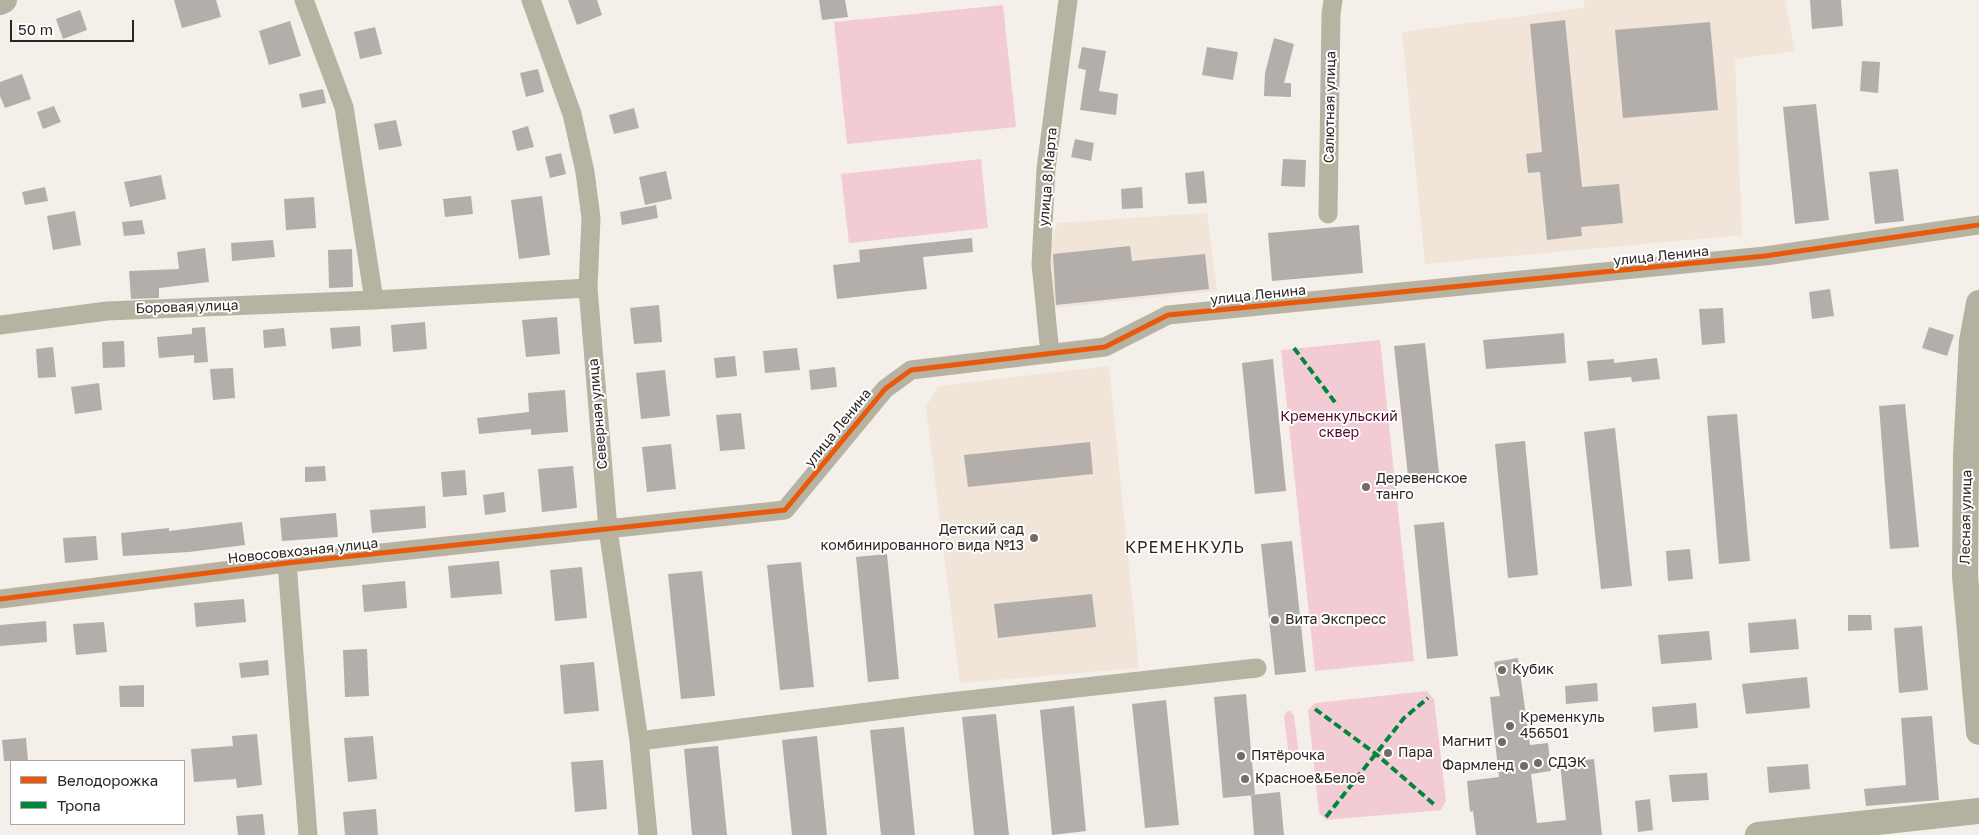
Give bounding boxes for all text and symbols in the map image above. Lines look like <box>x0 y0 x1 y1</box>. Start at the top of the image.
scale bar <box>12 10 136 42</box>
text: 50 m <box>18 20 53 38</box>
street label: Салютная улица <box>1321 51 1339 163</box>
street label: улица 8 Марта <box>1035 127 1061 227</box>
street label: улица Ленина <box>1612 243 1710 269</box>
street label: улица Ленина <box>1209 282 1307 308</box>
street label: Боровая улица <box>135 297 239 317</box>
street label: Северная улица <box>585 358 611 470</box>
street label: улица Ленина <box>801 385 875 471</box>
park label: Кременкульский сквер <box>1280 409 1398 442</box>
street label: Лесная улица <box>1957 470 1975 564</box>
place label: Деревенское танго <box>1376 471 1467 504</box>
marker: Деревенское танго <box>1360 481 1372 493</box>
place label: Детский сад комбинированного вида №13 <box>821 522 1024 554</box>
marker: Детский сад комбинированного вида №13 <box>1028 532 1040 544</box>
street label: Новосовхозная улица <box>227 535 379 567</box>
district label: КРЕМЕНКУЛЬ <box>1124 538 1246 558</box>
place label: Вита Экспресс <box>1285 612 1386 628</box>
marker: Вита Экспресс <box>1269 614 1281 626</box>
place label: Кубик <box>1512 662 1554 678</box>
marker: Кубик <box>1496 664 1508 676</box>
place label: Кременкуль 456501 <box>1520 710 1605 742</box>
marker: Кременкуль 456501 <box>1504 720 1516 732</box>
place label: Магнит <box>1442 734 1492 750</box>
marker: Магнит <box>1496 736 1508 748</box>
place label: Пара <box>1398 745 1433 761</box>
marker: Пара <box>1382 747 1394 759</box>
place label: Пятёрочка <box>1251 748 1325 764</box>
marker: Пятёрочка <box>1235 750 1247 762</box>
place label: СДЭК <box>1548 755 1586 771</box>
marker: СДЭК <box>1532 757 1544 769</box>
place label: Фармленд <box>1442 758 1514 774</box>
legend <box>10 760 185 825</box>
marker: Фармленд <box>1518 760 1530 772</box>
text: Велодорожка <box>57 771 158 789</box>
place label: Красное&Белое <box>1255 771 1365 787</box>
marker: Красное&Белое <box>1239 773 1251 785</box>
text: Тропа <box>57 796 101 814</box>

